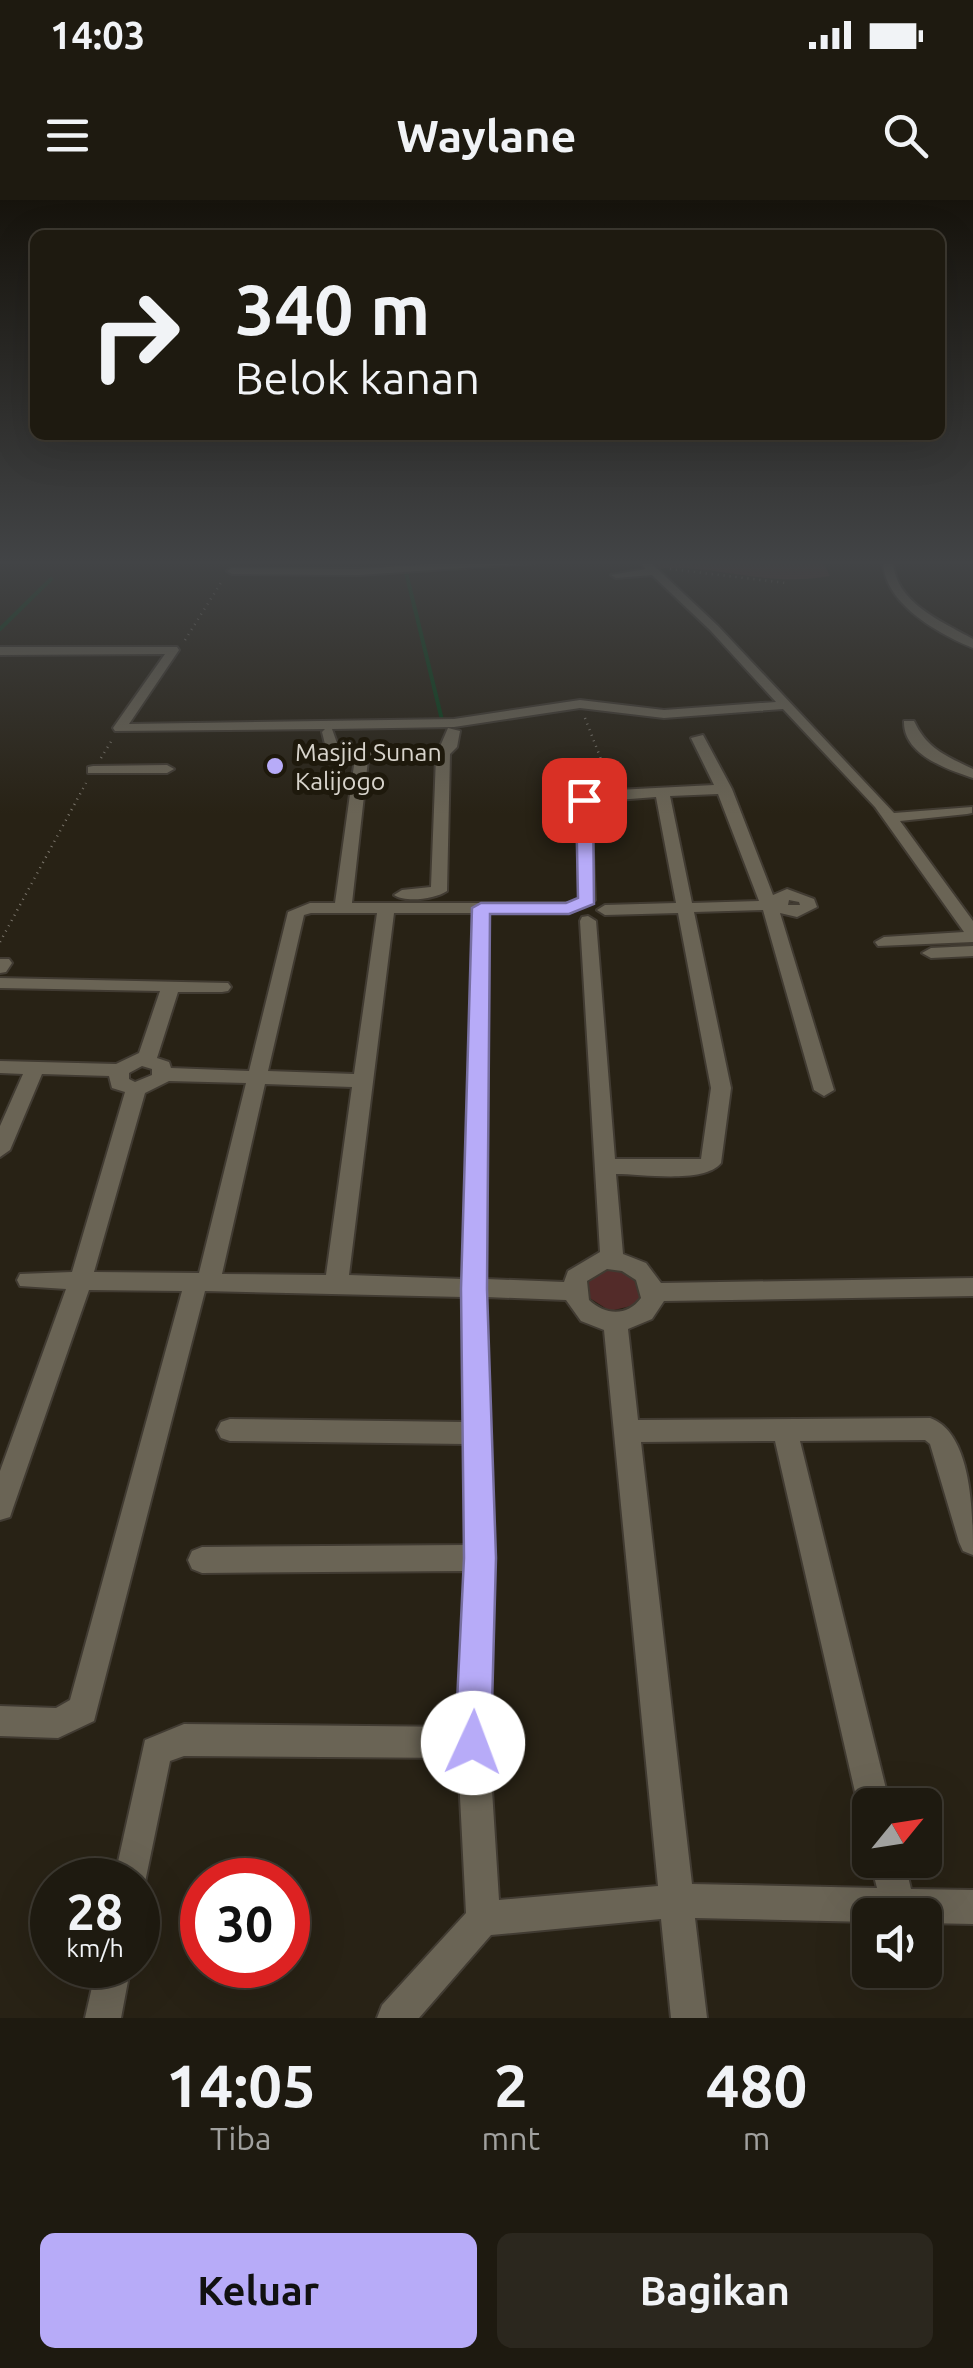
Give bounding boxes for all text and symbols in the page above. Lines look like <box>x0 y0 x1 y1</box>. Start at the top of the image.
text: 14:03 <box>50 14 145 56</box>
icon: menu <box>40 108 95 163</box>
icon: search <box>878 108 933 163</box>
text: Waylane <box>397 110 576 161</box>
icon: right <box>70 270 200 400</box>
text: 340 m <box>235 270 430 348</box>
text: Belok kanan <box>235 352 480 403</box>
place label: Masjid Sunan Kalijogo <box>295 738 442 795</box>
marker: Masjid Sunan Kalijogo <box>264 755 286 777</box>
pin <box>542 758 627 843</box>
icon: arrive <box>557 773 612 828</box>
position arrow <box>421 1691 525 1795</box>
north arrow <box>852 1788 942 1878</box>
map controls <box>852 1788 942 1988</box>
speed limit sign: 30 <box>180 1858 310 1988</box>
text: 28 <box>67 1883 123 1939</box>
button: sound <box>852 1898 942 1988</box>
text: km/h <box>66 1934 124 1962</box>
text: 14:05 <box>166 2051 316 2118</box>
text: 2 <box>494 2051 528 2118</box>
text: 480 <box>706 2051 807 2118</box>
text: Tiba <box>210 2120 272 2156</box>
text: mnt <box>482 2120 540 2156</box>
text: m <box>743 2120 770 2156</box>
button: Keluar <box>40 2233 477 2348</box>
button: Bagikan <box>497 2233 933 2348</box>

